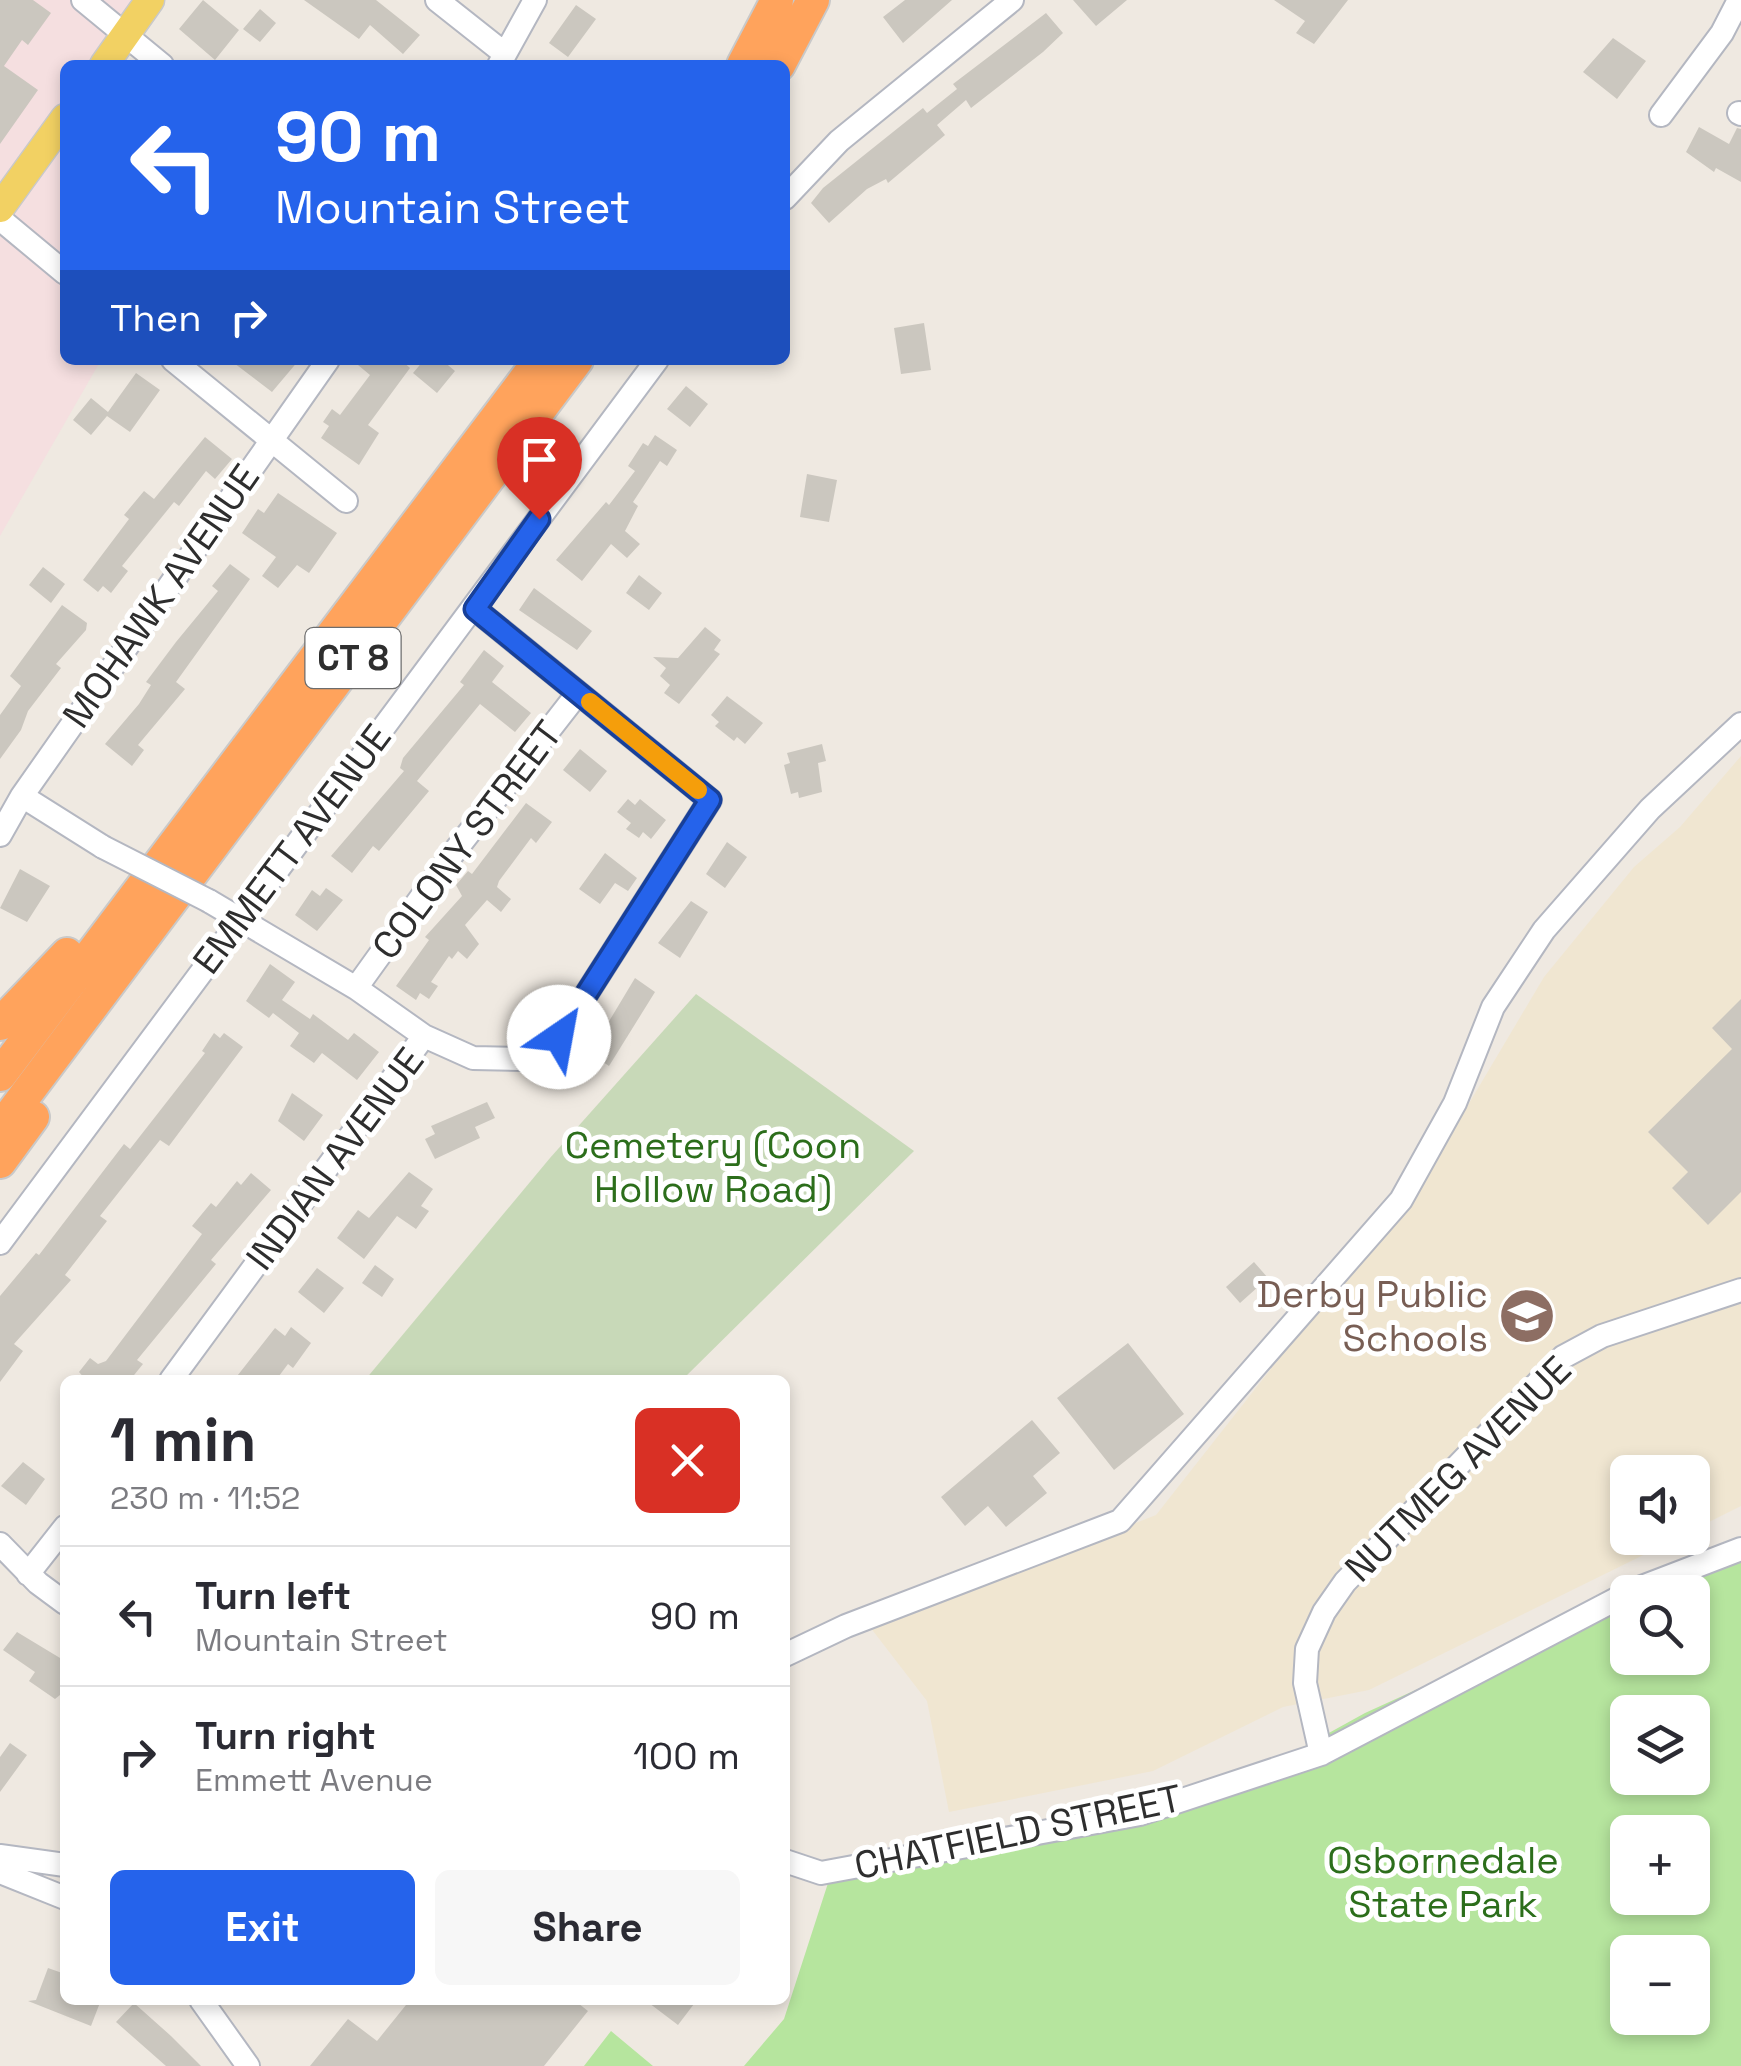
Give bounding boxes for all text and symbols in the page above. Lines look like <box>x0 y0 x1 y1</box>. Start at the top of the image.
text: 90 m <box>275 92 441 181</box>
icon: left <box>110 100 240 230</box>
text: Mountain Street <box>275 179 630 236</box>
icon: right <box>221 290 276 345</box>
text: Then <box>110 294 201 342</box>
pin <box>497 417 582 520</box>
icon: arrive <box>512 432 567 487</box>
street label: MOHAWK AVENUE <box>52 455 270 737</box>
road number: CT 8 <box>306 628 400 688</box>
street label: COLONY STREET <box>362 711 572 969</box>
street label: EMMETT AVENUE <box>182 715 402 983</box>
position arrow <box>507 985 611 1089</box>
street label: INDIAN AVENUE <box>236 1038 434 1280</box>
park label: Cemetery (Coon Hollow Road) <box>565 1121 861 1213</box>
place label: Derby Public Schools <box>1257 1270 1488 1362</box>
school or university icon: Derby Public Schools <box>1497 1286 1557 1346</box>
street label: NUTMEG AVENUE <box>1335 1346 1581 1592</box>
text: 1 min <box>110 1402 257 1479</box>
button: close <box>635 1408 740 1513</box>
map controls <box>1610 1455 1710 2035</box>
button: sound <box>1610 1455 1710 1555</box>
text: 230 m · 11:52 <box>110 1478 300 1518</box>
text: Turn left <box>195 1572 351 1620</box>
button: search <box>1610 1575 1710 1675</box>
icon: left <box>110 1589 165 1644</box>
text: 90 m <box>650 1592 740 1640</box>
text: Mountain Street <box>195 1620 448 1660</box>
button: layers <box>1610 1695 1710 1795</box>
text: Turn right <box>195 1712 376 1760</box>
icon: right <box>110 1729 165 1784</box>
text: 100 m <box>633 1732 740 1780</box>
text: Emmett Avenue <box>195 1760 433 1800</box>
street label: CHATFIELD STREET <box>850 1774 1186 1890</box>
button: + <box>1610 1815 1710 1915</box>
park label: Osbornedale State Park <box>1327 1836 1559 1928</box>
button: Exit <box>110 1870 415 1985</box>
button: Share <box>435 1870 740 1985</box>
button: − <box>1610 1935 1710 2035</box>

